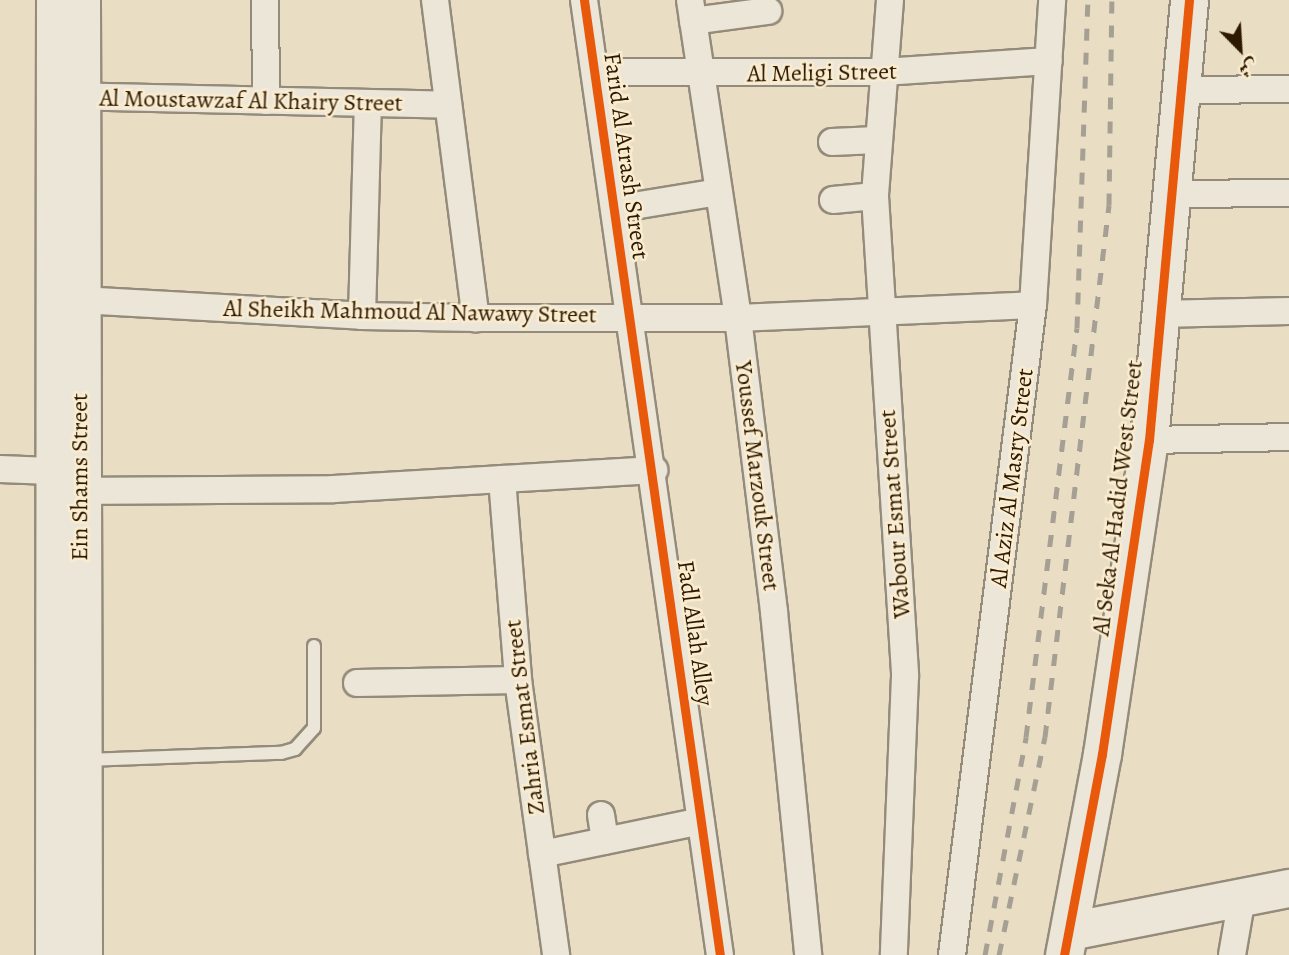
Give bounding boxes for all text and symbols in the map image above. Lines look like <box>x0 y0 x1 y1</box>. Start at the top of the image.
north arrow <box>1205 14 1275 84</box>
street label: Farid Al Atrash Street <box>597 51 655 261</box>
text: ش <box>1235 52 1262 84</box>
street label: Al Meligi Street <box>747 57 897 89</box>
street label: Al Moustawzaf Al Khairy Street <box>99 84 403 118</box>
street label: Al Sheikh Mahmoud Al Nawawy Street <box>223 294 597 330</box>
street label: Youssef Marzouk Street <box>729 359 785 593</box>
street label: Al Seka Al Hadid West Street <box>1087 359 1149 637</box>
street label: Al Aziz Al Masry Street <box>984 367 1040 589</box>
street label: Ein Shams Street <box>66 393 94 561</box>
street label: Wabour Esmat Street <box>873 409 917 619</box>
street label: Fadl Allah Alley <box>671 558 719 708</box>
street label: Zahria Esmat Street <box>499 618 551 816</box>

